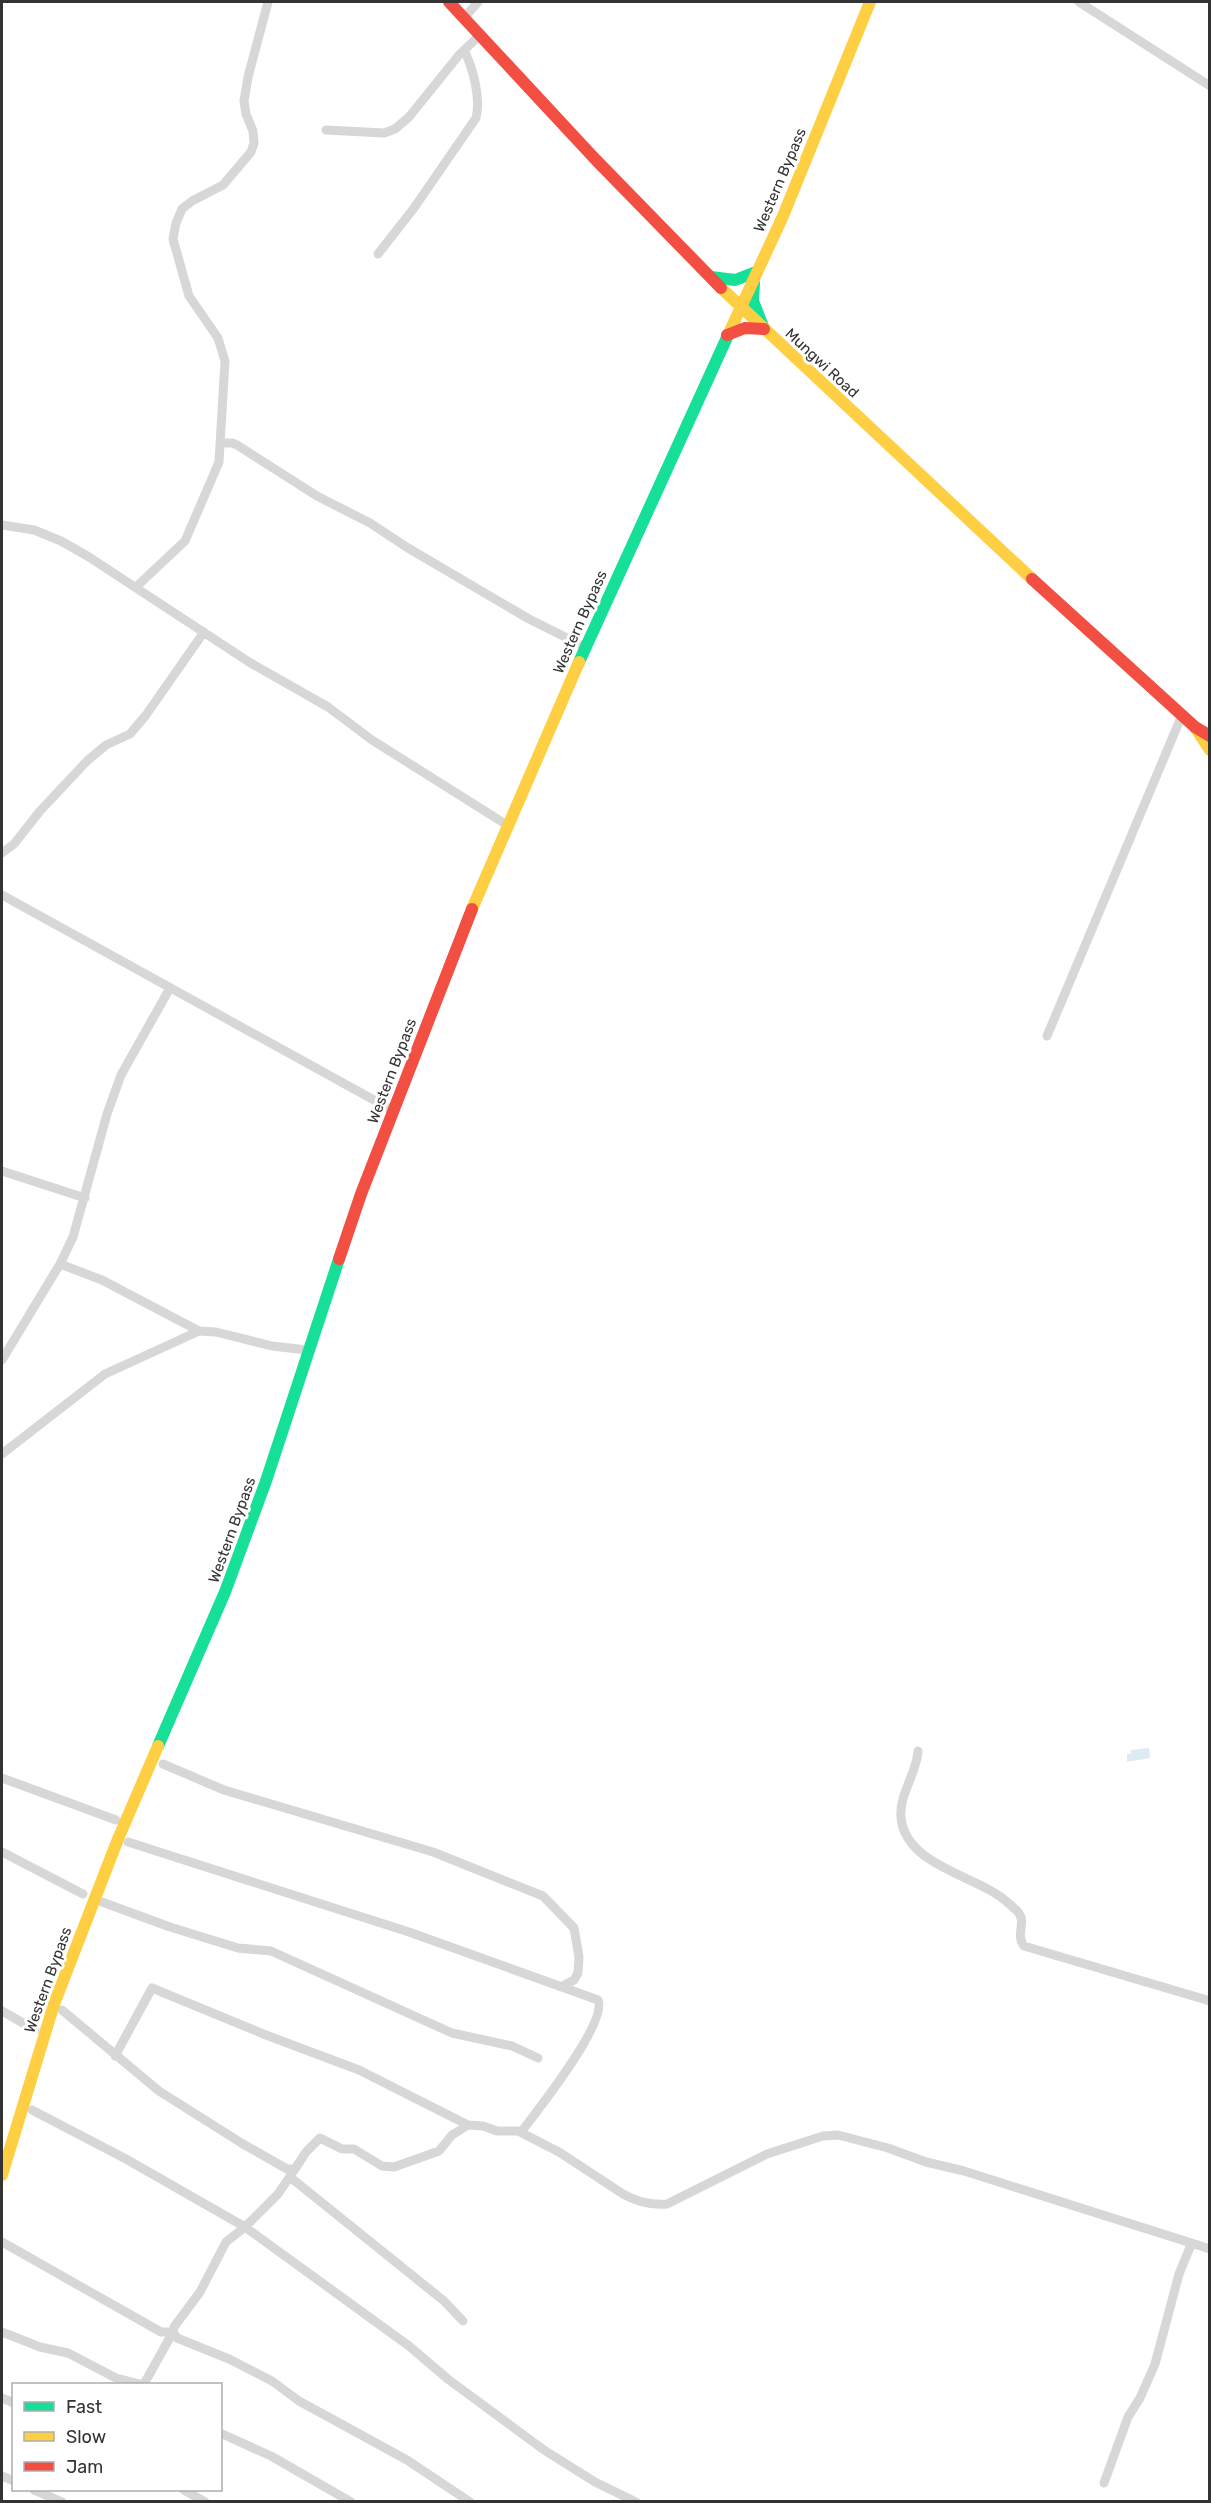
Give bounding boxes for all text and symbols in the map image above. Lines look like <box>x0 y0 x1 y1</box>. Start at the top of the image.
street label: Western Bypass <box>750 125 810 235</box>
street label: Mungwi Road <box>782 324 862 402</box>
street label: Western Bypass <box>549 567 611 676</box>
street label: Western Bypass <box>364 1016 420 1126</box>
street label: Western Bypass <box>205 1474 260 1585</box>
street label: Western Bypass <box>21 1924 76 2035</box>
legend <box>12 2383 222 2491</box>
text: Fast <box>66 2396 102 2418</box>
text: Slow <box>66 2426 106 2448</box>
text: Jam <box>66 2456 103 2478</box>

